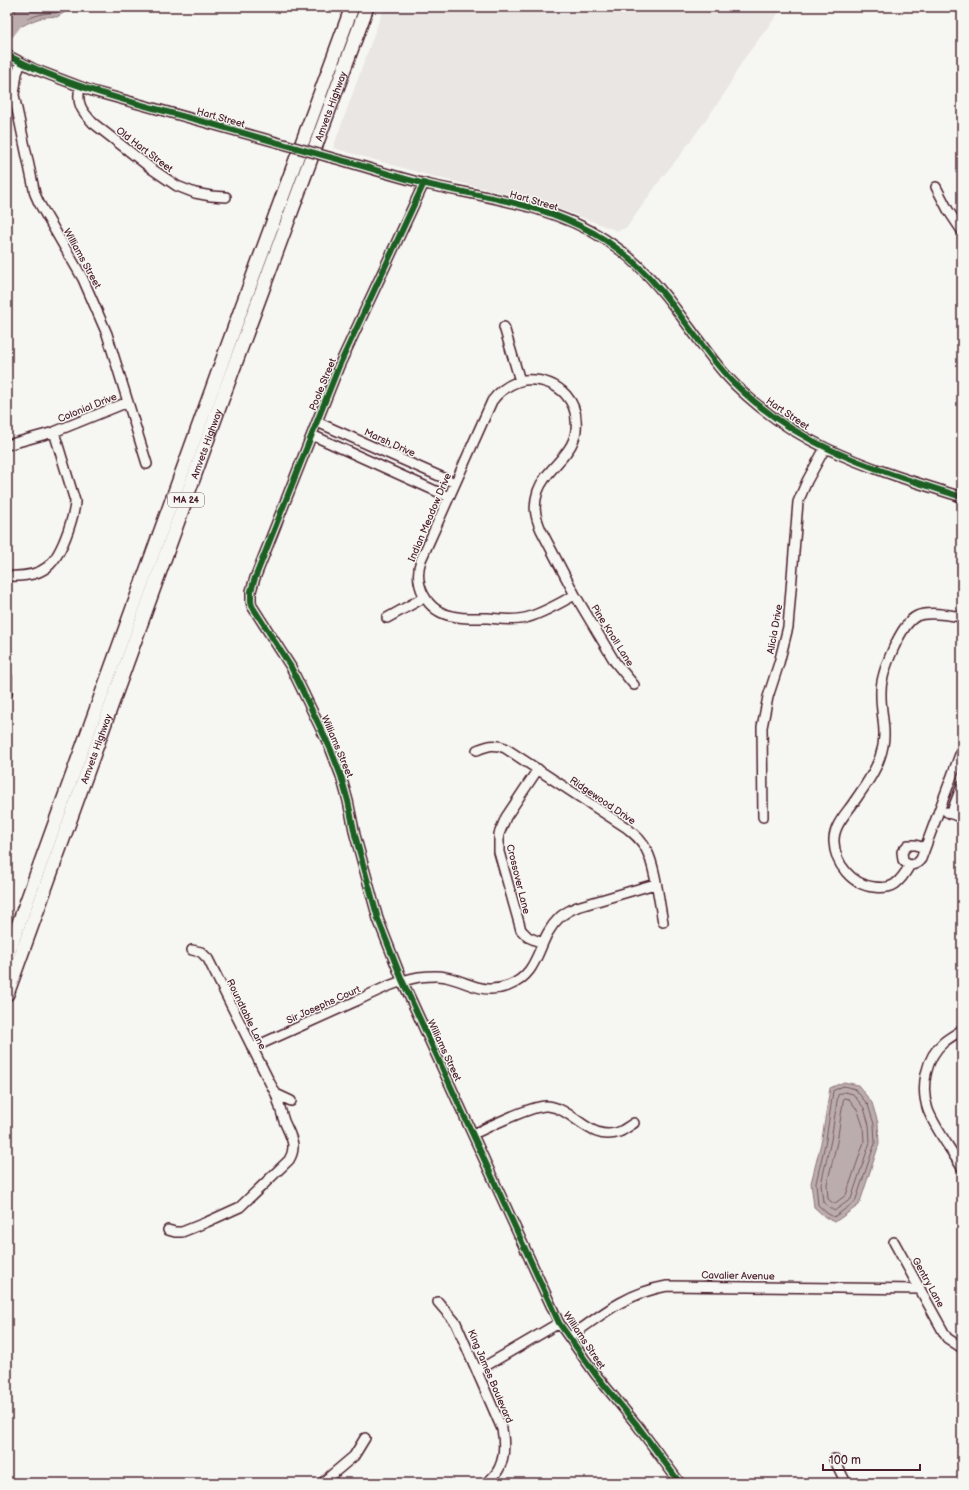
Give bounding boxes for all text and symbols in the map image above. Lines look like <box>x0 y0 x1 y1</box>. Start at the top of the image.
street label: Amvets Highway <box>313 69 350 143</box>
street label: Hart Street <box>195 105 246 131</box>
street label: Old Hart Street <box>114 125 175 175</box>
street label: Hart Street <box>508 188 559 214</box>
street label: Williams Street <box>61 226 104 291</box>
street label: Poole Street <box>307 356 339 412</box>
street label: Colonial Drive <box>56 391 119 425</box>
street label: Hart Street <box>763 395 811 433</box>
street label: Amvets Highway <box>189 407 225 481</box>
street label: Marsh Drive <box>362 426 417 460</box>
street label: Indian Meadow Drive <box>406 471 454 564</box>
road number: MA 24 <box>168 493 204 507</box>
street label: Pine Knoll Lane <box>588 602 636 669</box>
street label: Alicia Drive <box>765 603 785 655</box>
street label: Amvets Highway <box>79 712 115 785</box>
street label: Williams Street <box>319 713 356 779</box>
street label: Ridgewood Drive <box>567 774 638 827</box>
street label: Crossover Lane <box>504 843 532 915</box>
street label: Roundtable Lane <box>224 977 268 1052</box>
street label: Sir Josephs Court <box>285 983 362 1027</box>
street label: Williams Street <box>425 1018 464 1083</box>
street label: Gentry Lane <box>909 1255 947 1310</box>
street label: Cavalier Avenue <box>701 1269 775 1283</box>
street label: Williams Street <box>561 1310 608 1372</box>
street label: King James Boulevard <box>465 1328 515 1425</box>
scale bar <box>823 1446 920 1472</box>
text: 100 m <box>829 1453 861 1468</box>

